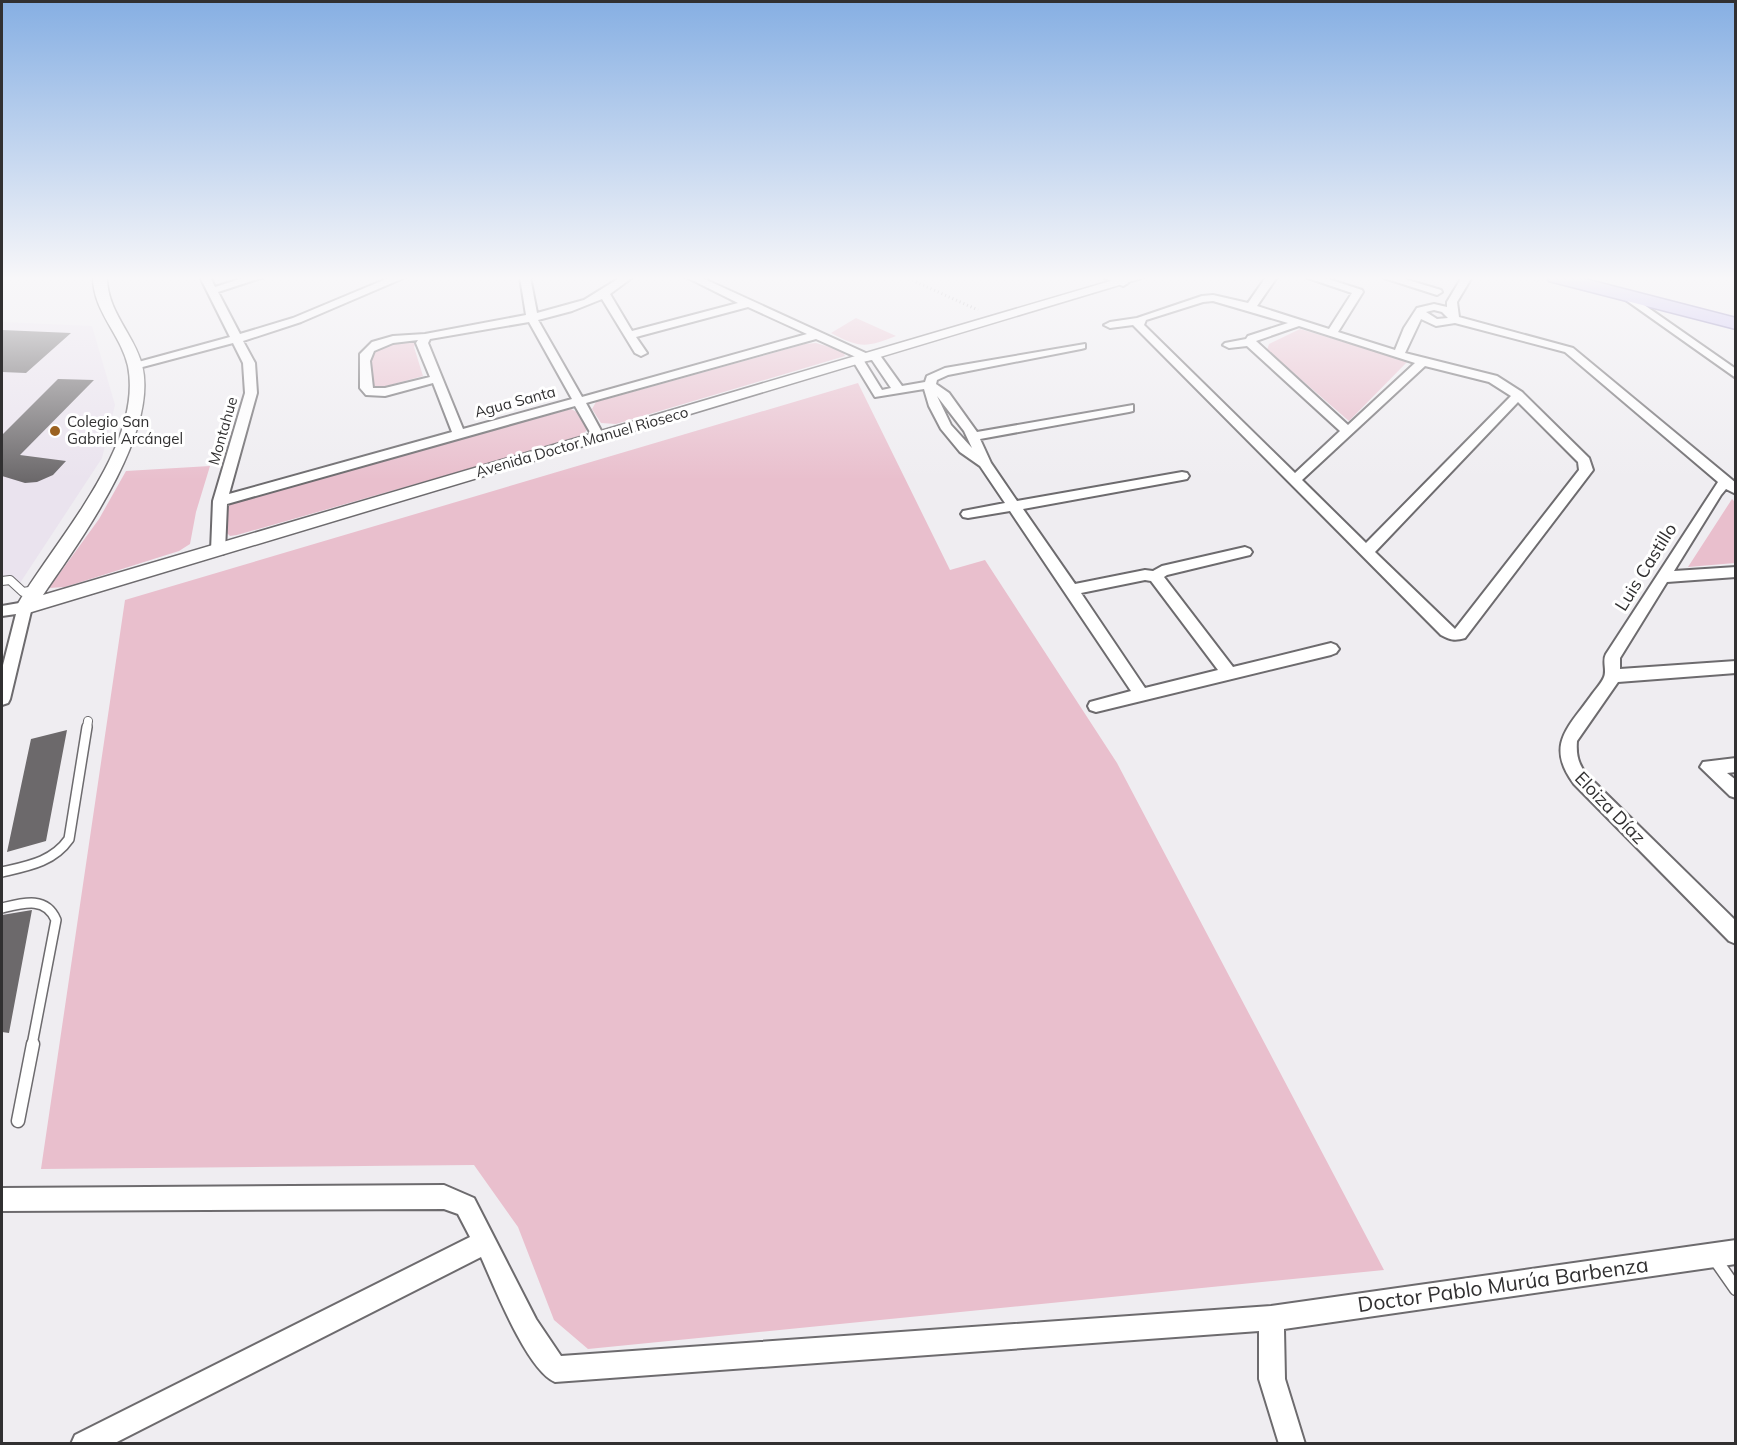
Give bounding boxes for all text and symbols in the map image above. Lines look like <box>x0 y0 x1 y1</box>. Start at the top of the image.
street label: Agua Santa <box>472 382 557 421</box>
street label: Montahue <box>204 395 241 467</box>
street label: Avenida Doctor Manuel Rioseco <box>473 402 690 481</box>
place label: Colegio San Gabriel Arcángel <box>67 412 183 448</box>
marker: Colegio San Gabriel Arcángel <box>48 424 62 438</box>
street label: Luis Castillo <box>1610 519 1682 615</box>
street label: Eloiza Díaz <box>1570 767 1651 849</box>
street label: Doctor Pablo Murúa Barbenza <box>1356 1251 1650 1317</box>

